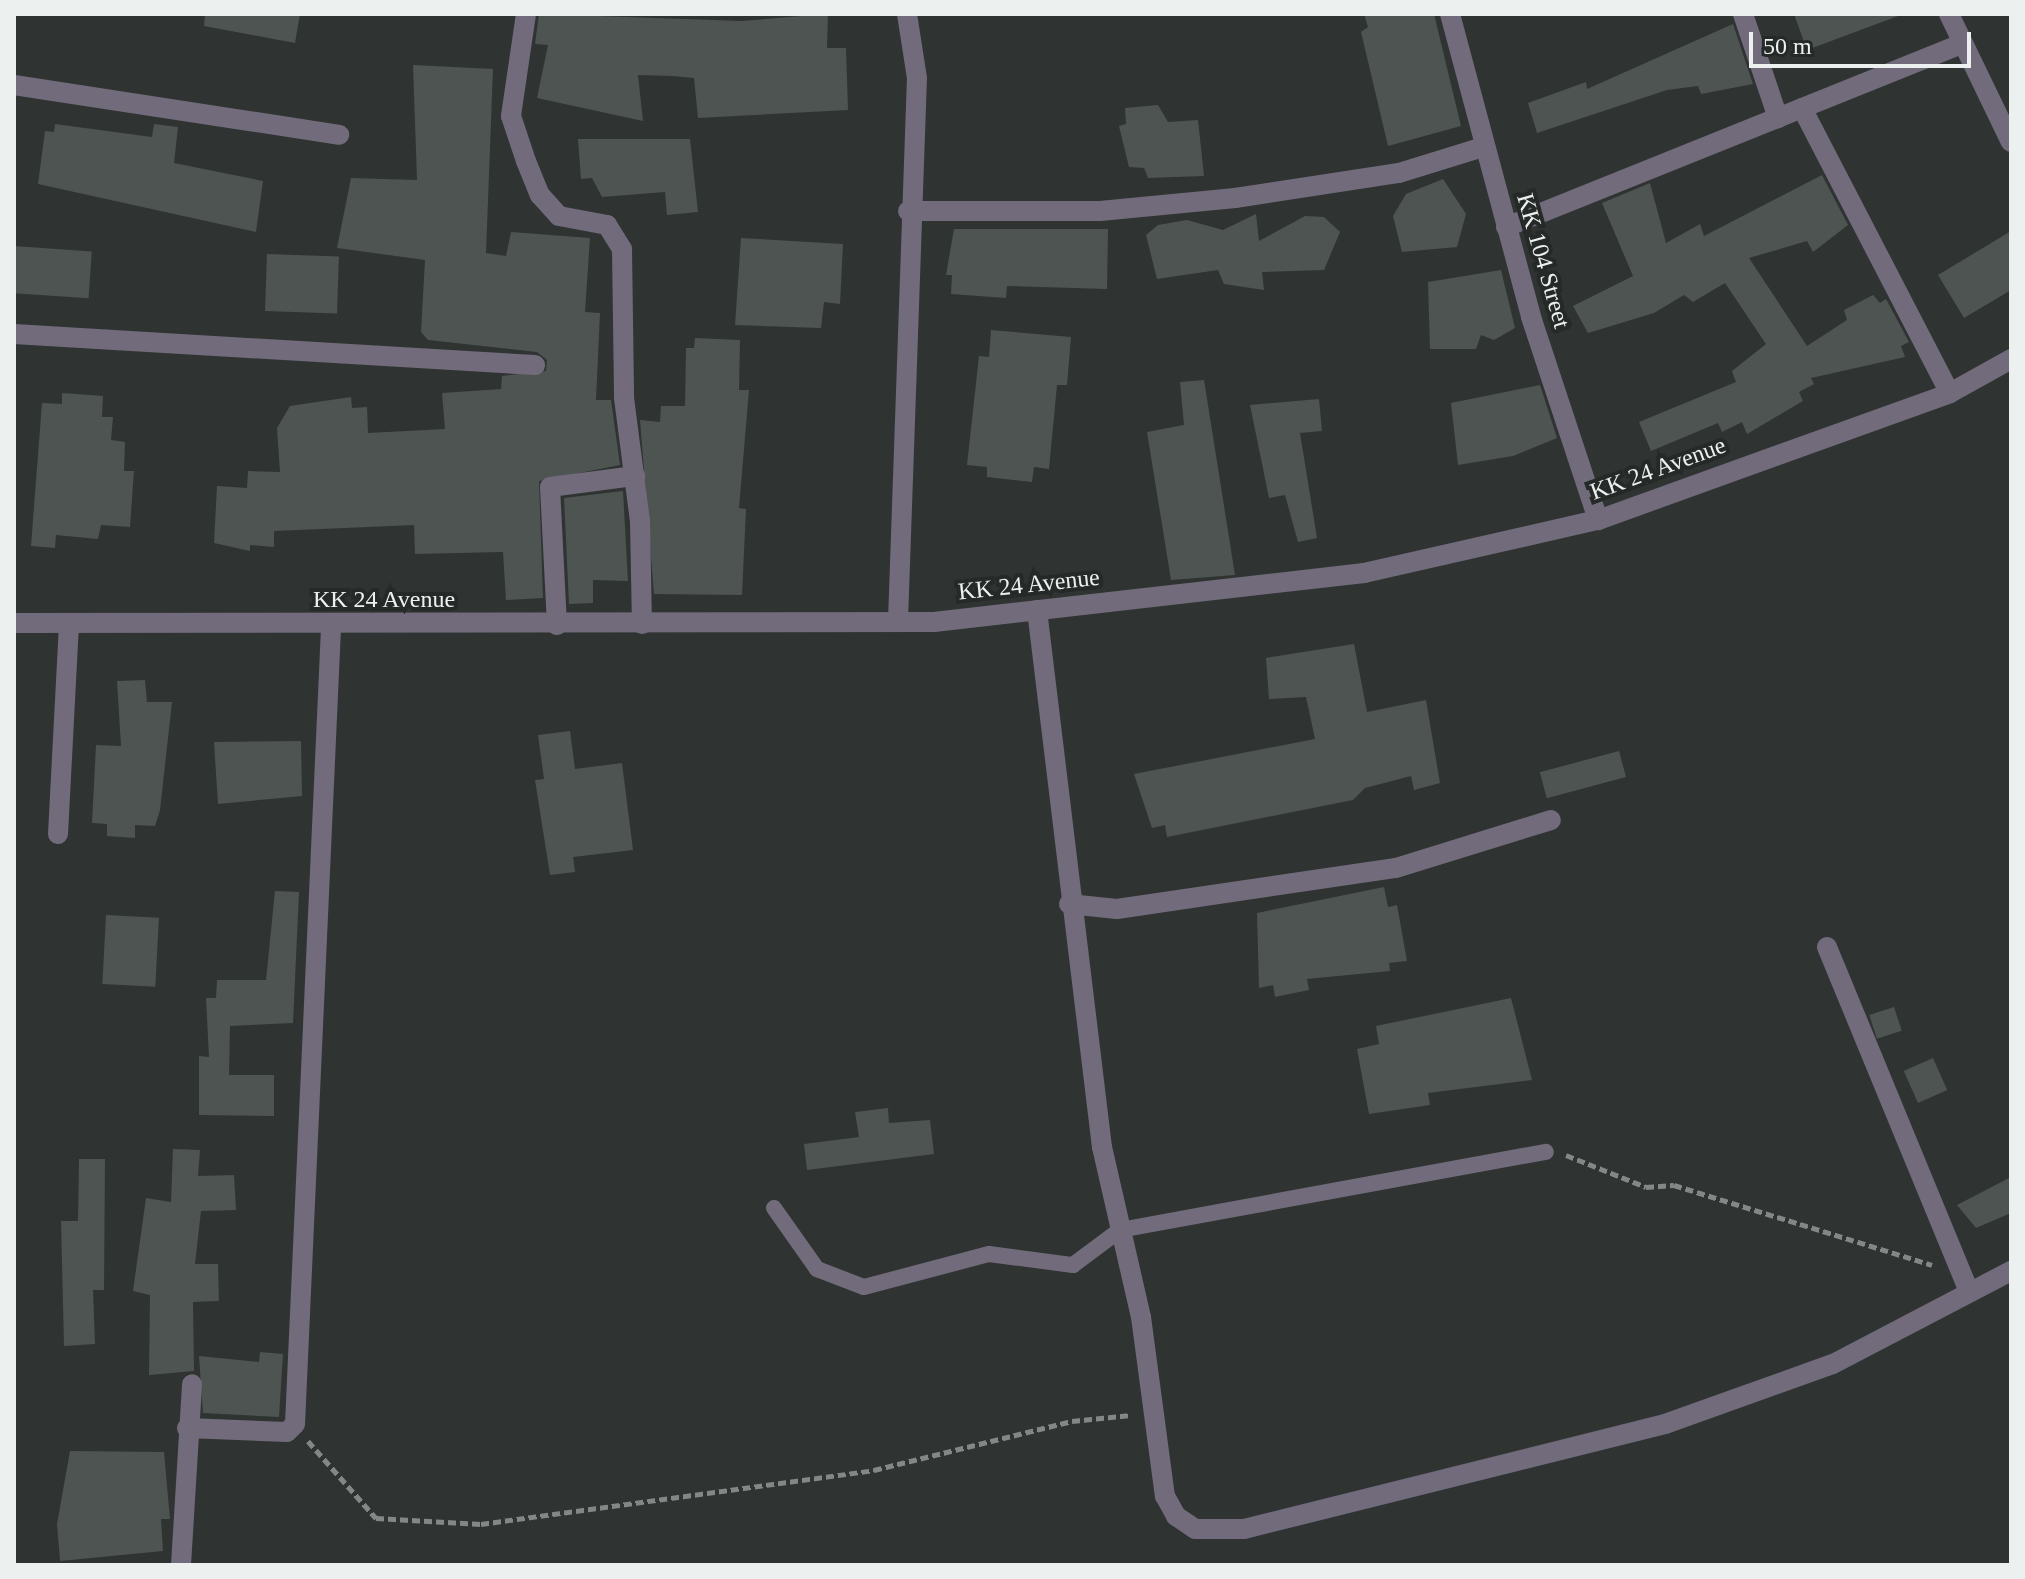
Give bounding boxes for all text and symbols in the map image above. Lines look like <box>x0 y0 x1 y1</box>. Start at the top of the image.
scale bar <box>1753 16 1975 66</box>
text: 50 m <box>1763 33 1812 59</box>
street label: KK 104 Street <box>1510 190 1576 332</box>
street label: KK 24 Avenue <box>1586 431 1730 507</box>
street label: KK 24 Avenue <box>956 563 1102 607</box>
street label: KK 24 Avenue <box>312 586 456 614</box>

